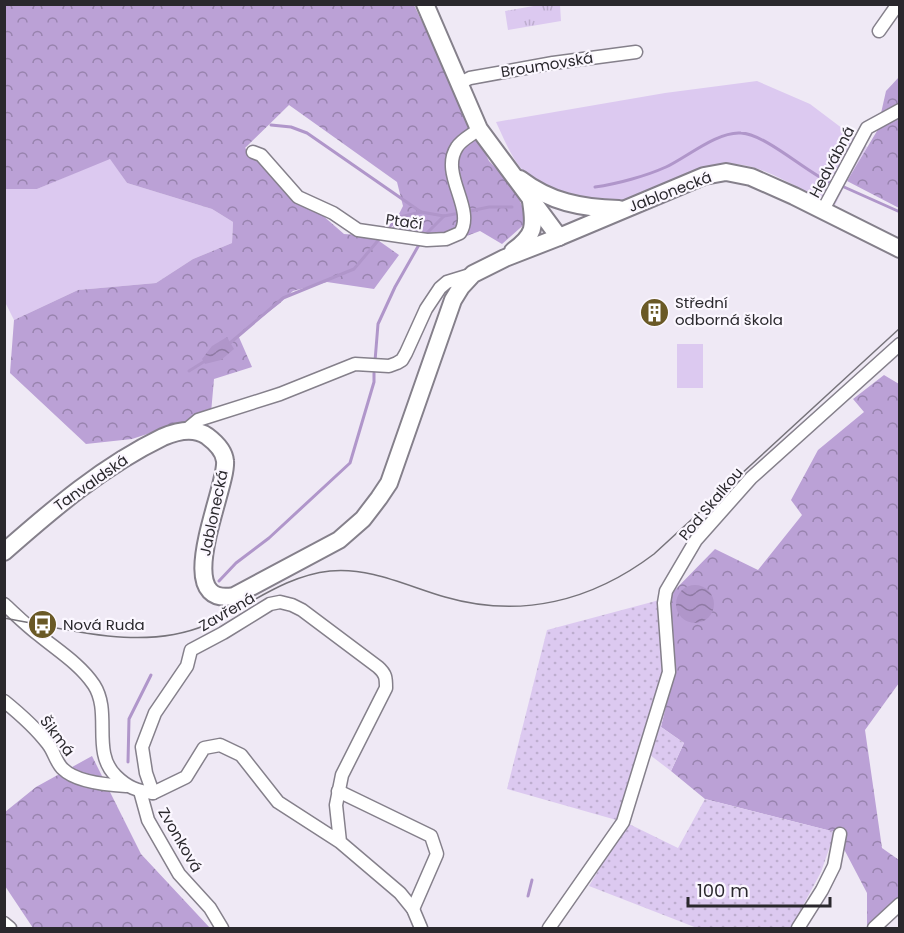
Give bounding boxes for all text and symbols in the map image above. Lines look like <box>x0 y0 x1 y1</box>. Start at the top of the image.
street label: Broumovská <box>499 47 595 82</box>
street label: Hedvábná <box>804 122 859 201</box>
street label: Jablonecká <box>625 166 714 217</box>
street label: Ptačí <box>384 209 424 235</box>
place label: Střední odborná škola <box>675 292 783 330</box>
building icon: Střední odborná škola <box>638 296 670 328</box>
street label: Tanvaldská <box>49 449 132 516</box>
street label: Pod Skalkou <box>674 463 747 545</box>
street label: Jablonecká <box>194 468 233 558</box>
street label: Zavřená <box>195 587 259 636</box>
bus stop icon: Nová Ruda <box>26 609 58 641</box>
place label: Nová Ruda <box>63 614 145 635</box>
street label: Šikmá <box>35 711 80 760</box>
street label: Zvonková <box>153 803 207 876</box>
scale bar <box>688 870 830 908</box>
text: 100 m <box>697 878 749 903</box>

